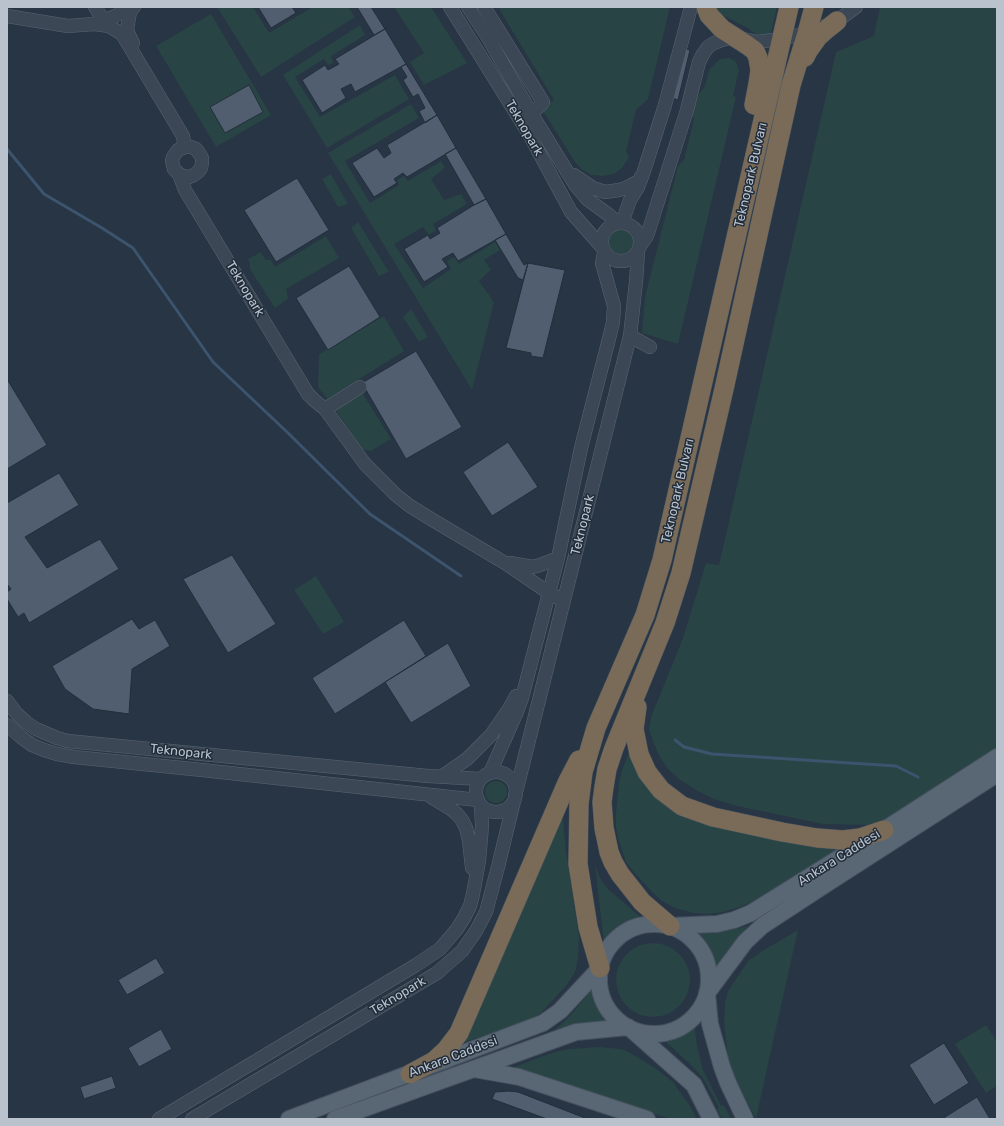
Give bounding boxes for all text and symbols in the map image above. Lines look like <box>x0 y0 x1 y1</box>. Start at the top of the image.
street label: Teknopark <box>502 97 546 159</box>
street label: Teknopark Bulvarı <box>731 121 771 229</box>
street label: Teknopark <box>222 258 268 320</box>
street label: Teknopark Bulvarı <box>658 437 698 545</box>
street label: Teknopark <box>568 493 598 557</box>
street label: Teknopark <box>149 741 213 763</box>
street label: Ankara Caddesi <box>795 827 883 889</box>
street label: Teknopark <box>367 973 429 1019</box>
street label: Ankara Caddesi <box>406 1033 500 1081</box>

